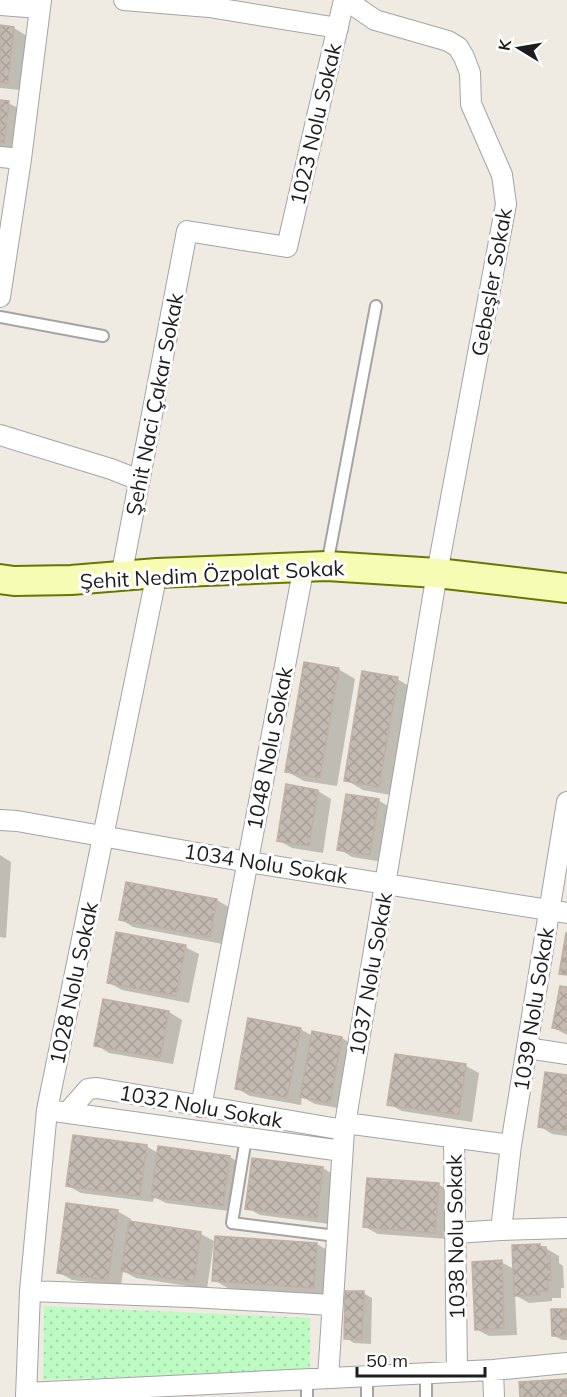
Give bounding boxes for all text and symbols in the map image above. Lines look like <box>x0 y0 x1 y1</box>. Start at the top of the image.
north arrow <box>489 18 549 78</box>
text: K <box>493 37 515 52</box>
street label: 1023 Nolu Sokak <box>284 40 346 207</box>
street label: Gebeşler Sokak <box>465 206 517 358</box>
street label: Şehit Naci Çakar Sokak <box>120 290 188 517</box>
street label: Şehit Nedim Özpolat Sokak <box>79 554 345 594</box>
street label: 1048 Nolu Sokak <box>240 664 298 832</box>
street label: 1034 Nolu Sokak <box>182 837 350 889</box>
street label: 1037 Nolu Sokak <box>343 890 397 1058</box>
street label: 1028 Nolu Sokak <box>43 899 103 1067</box>
street label: 1039 Nolu Sokak <box>507 925 559 1093</box>
street label: 1032 Nolu Sokak <box>117 1079 285 1133</box>
street label: 1038 Nolu Sokak <box>441 1154 469 1320</box>
scale bar <box>357 1340 484 1378</box>
text: 50 m <box>366 1349 408 1372</box>

